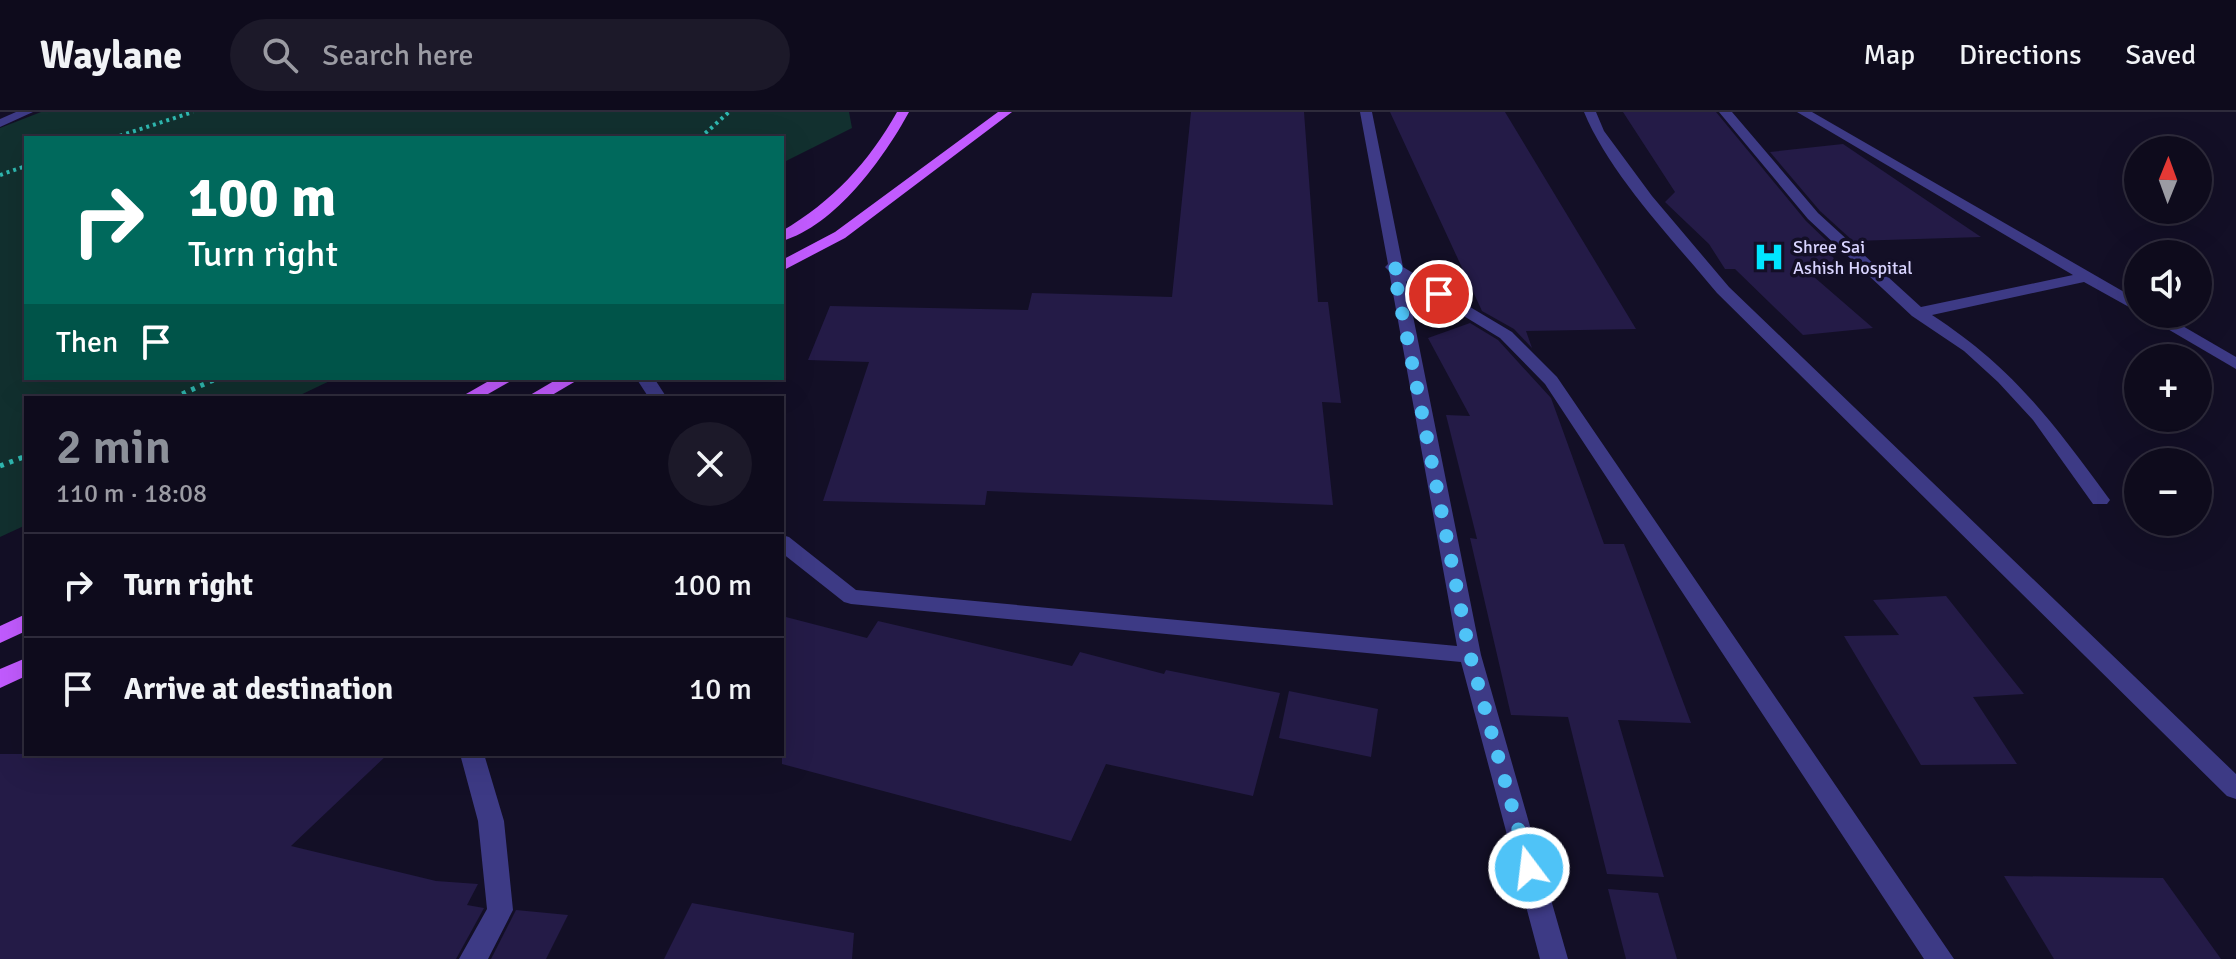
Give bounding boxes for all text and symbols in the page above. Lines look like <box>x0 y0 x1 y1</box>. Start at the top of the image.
search box <box>230 19 790 91</box>
text: Waylane <box>40 32 182 79</box>
icon: search <box>258 33 302 77</box>
text: Search here <box>322 37 474 74</box>
text: Map <box>1863 38 1915 72</box>
text: Directions <box>1959 38 2081 72</box>
text: Saved <box>2125 38 2196 72</box>
north arrow <box>2124 136 2212 224</box>
map controls <box>2124 136 2212 536</box>
text: 100 m <box>188 163 336 232</box>
icon: right <box>56 168 160 272</box>
text: Turn right <box>188 232 338 277</box>
place label: Shree Sai Ashish Hospital <box>1793 236 1913 279</box>
hospital icon: Shree Sai Ashish Hospital <box>1752 240 1786 274</box>
button: sound <box>2124 240 2212 328</box>
pin <box>1405 260 1473 328</box>
icon: arrive <box>1417 272 1461 316</box>
icon: arrive <box>134 320 178 364</box>
text: Then <box>56 324 118 361</box>
button: + <box>2124 344 2212 432</box>
text: 2 min <box>56 418 171 477</box>
button: close <box>668 422 752 506</box>
button: − <box>2124 448 2212 536</box>
text: 110 m · 18:08 <box>56 478 207 510</box>
icon: right <box>56 563 100 607</box>
text: Turn right <box>124 567 253 604</box>
text: 100 m <box>673 567 752 604</box>
icon: arrive <box>56 667 100 711</box>
text: Arrive at destination <box>124 671 393 708</box>
text: 10 m <box>689 671 752 708</box>
position arrow <box>1487 826 1571 910</box>

